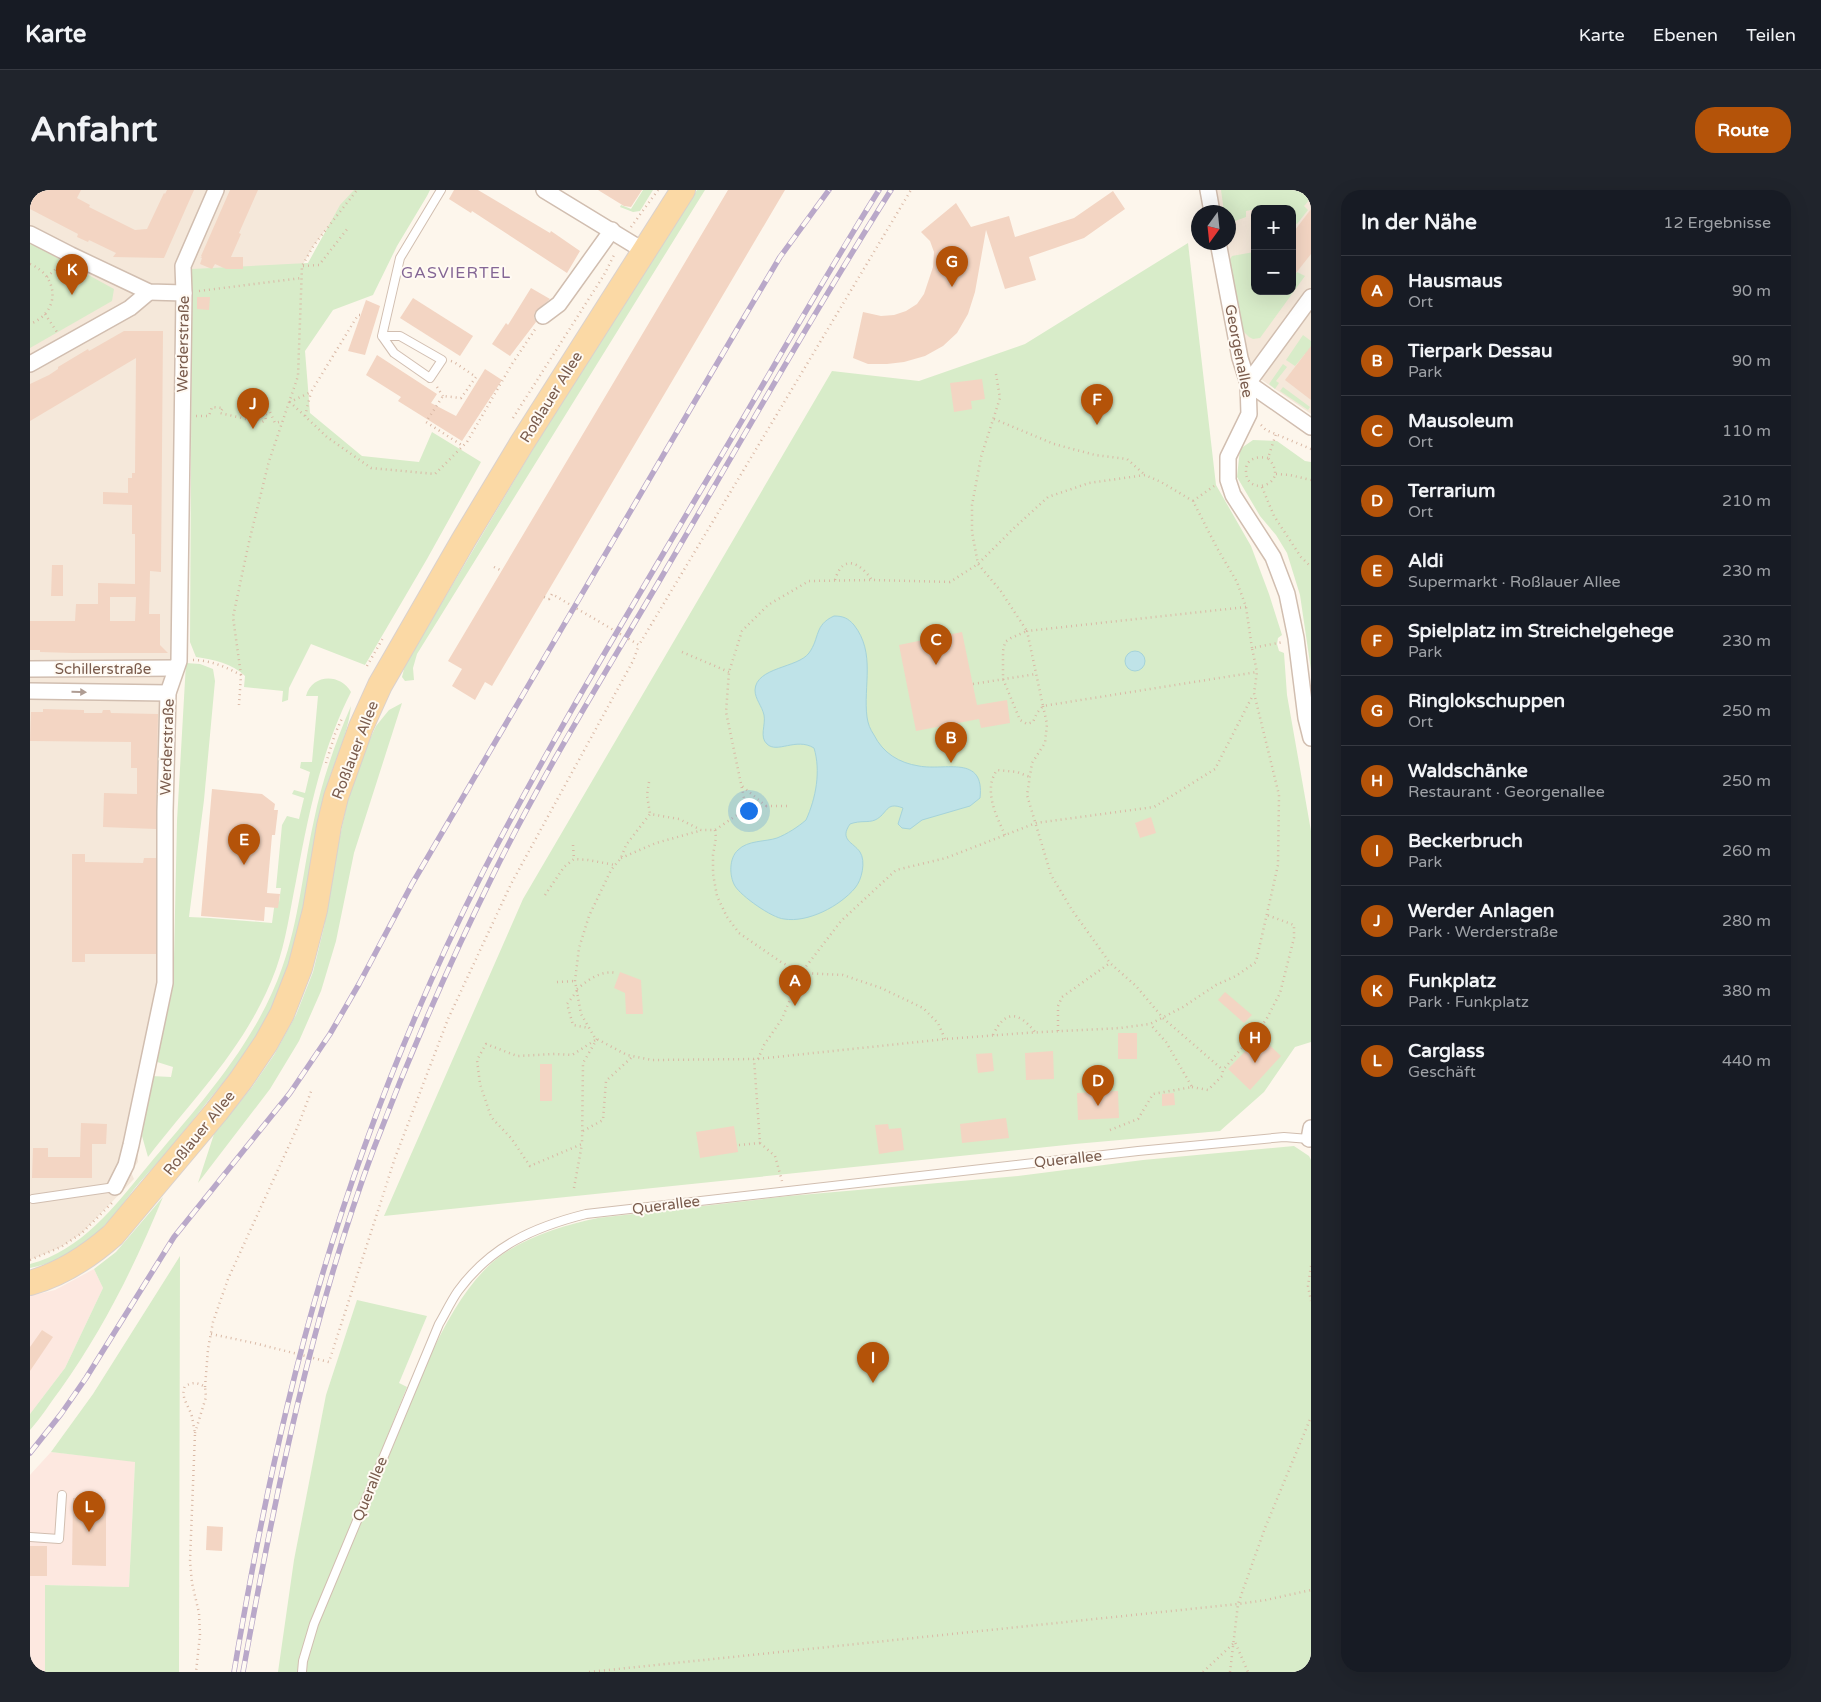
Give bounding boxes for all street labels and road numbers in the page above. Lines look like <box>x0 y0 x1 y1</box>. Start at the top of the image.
street label: Werderstraße <box>173 295 193 393</box>
street label: Georgenallee <box>1221 303 1257 399</box>
street label: Roßlauer Allee <box>516 348 586 446</box>
street label: Schillerstraße <box>55 660 151 678</box>
street label: Werderstraße <box>156 698 178 796</box>
street label: Roßlauer Allee <box>328 698 382 802</box>
street label: Roßlauer Allee <box>159 1087 239 1179</box>
street label: Querallee <box>1033 1146 1103 1172</box>
street label: Querallee <box>631 1192 701 1218</box>
street label: Querallee <box>349 1454 391 1524</box>

